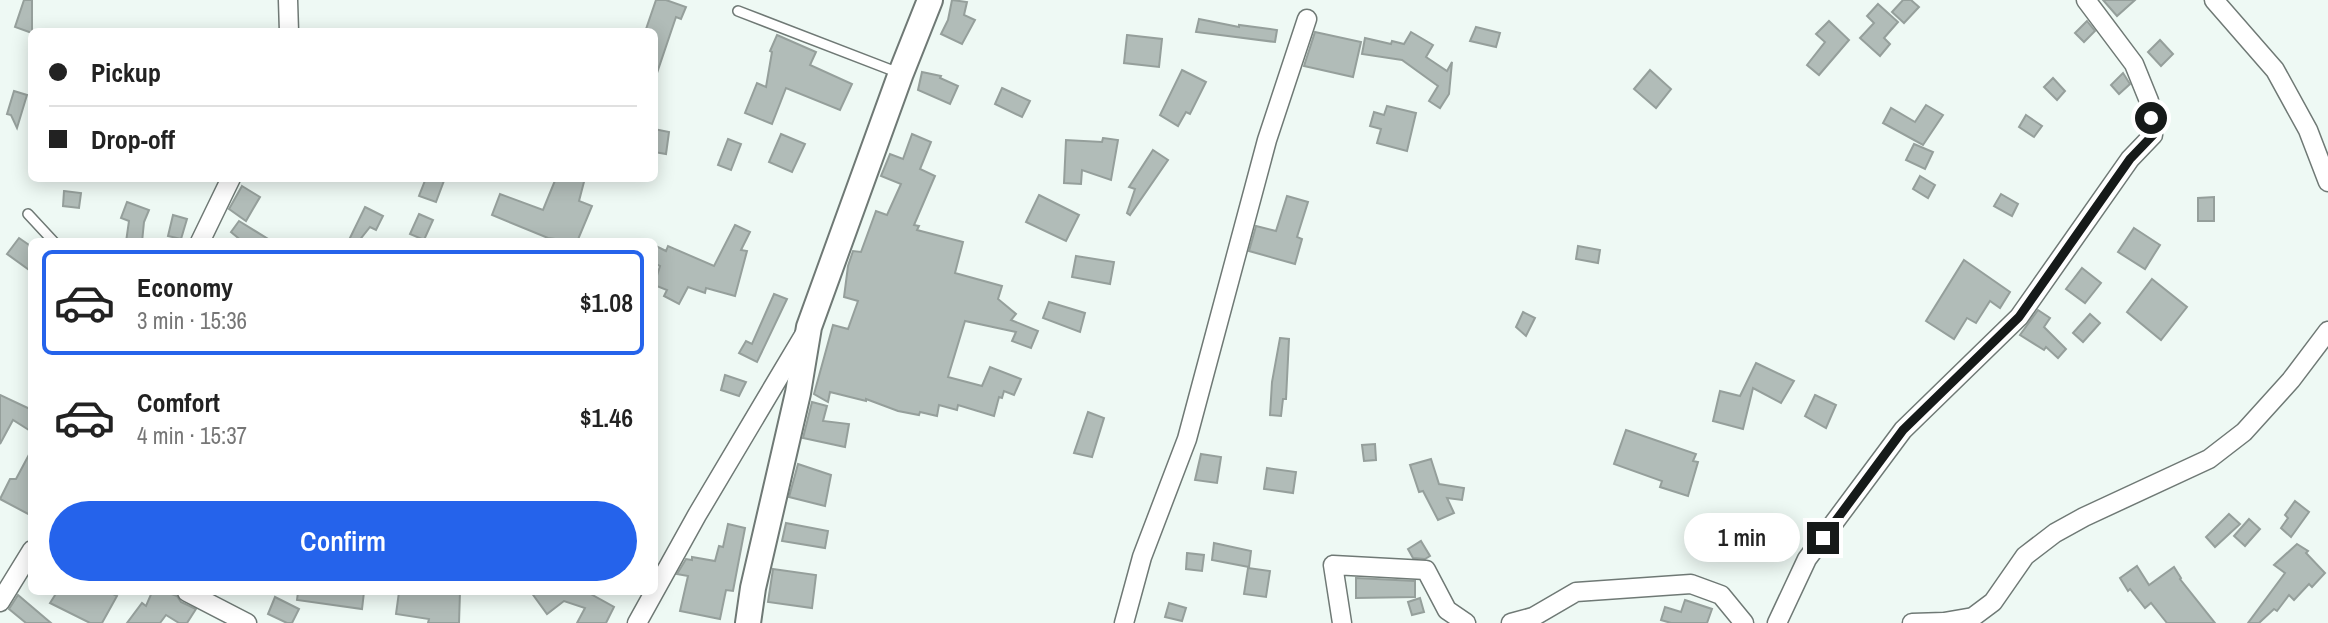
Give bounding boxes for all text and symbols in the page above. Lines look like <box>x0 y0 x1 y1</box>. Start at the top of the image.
text: Pickup <box>91 55 161 90</box>
route start <box>2135 102 2167 134</box>
text: Drop-off <box>91 122 175 157</box>
text: Economy <box>137 270 233 305</box>
icon: car <box>53 271 116 334</box>
text: $1.08 <box>580 285 633 320</box>
text: 3 min · 15:36 <box>137 305 247 336</box>
text: Comfort <box>137 385 220 420</box>
icon: car <box>53 386 116 449</box>
text: $1.46 <box>580 400 633 435</box>
text: 4 min · 15:37 <box>137 420 247 451</box>
button: Confirm <box>49 501 637 581</box>
callout: 1 min <box>1683 514 1798 562</box>
text: 1 min <box>1718 522 1766 553</box>
route end <box>1807 522 1839 554</box>

